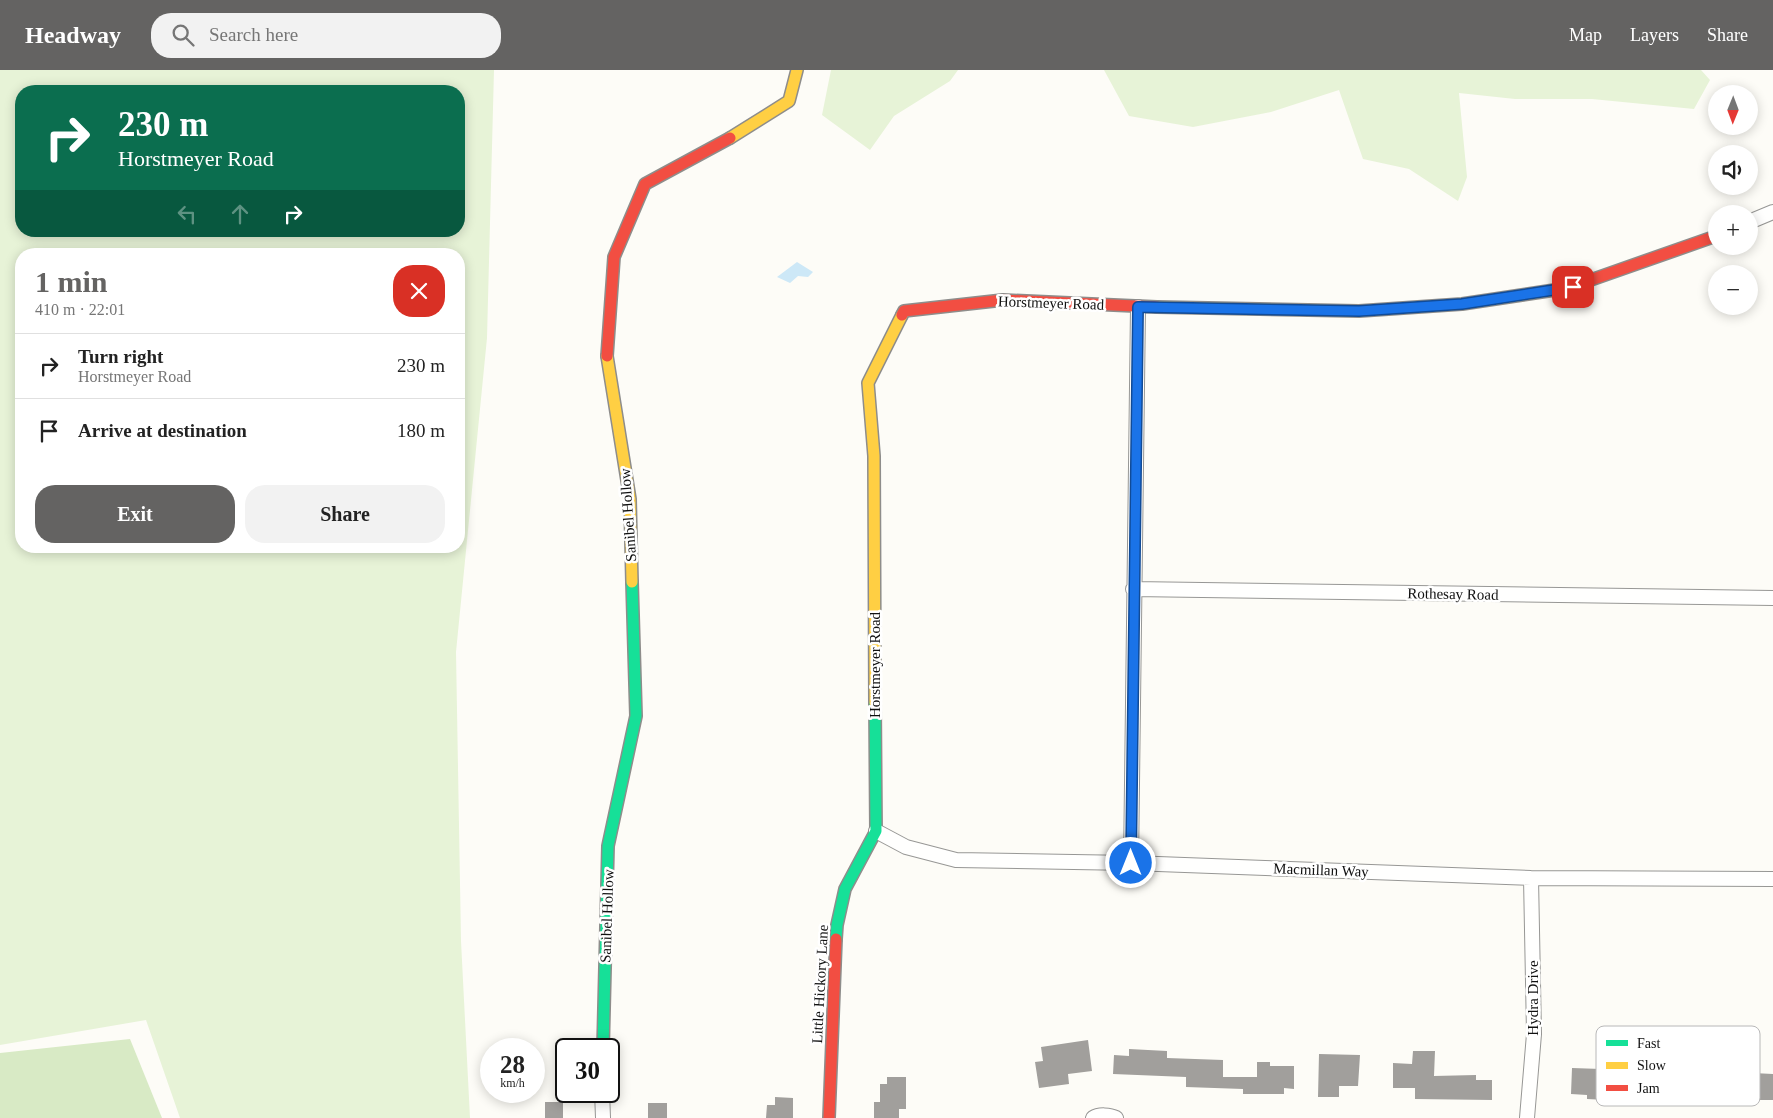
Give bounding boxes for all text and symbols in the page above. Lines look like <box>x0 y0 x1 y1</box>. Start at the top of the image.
search box <box>151 13 501 58</box>
icon: search <box>169 21 197 49</box>
text: Headway <box>25 22 121 48</box>
text: Search here <box>209 24 298 45</box>
text: Map <box>1569 25 1602 45</box>
text: Layers <box>1630 25 1679 45</box>
text: Share <box>1707 25 1748 45</box>
north arrow <box>1708 85 1758 135</box>
map controls <box>1708 85 1758 315</box>
icon: right <box>35 105 100 170</box>
text: 230 m <box>118 105 208 144</box>
button: sound <box>1708 145 1758 195</box>
text: Horstmeyer Road <box>118 146 274 171</box>
icon: left <box>173 200 201 228</box>
icon: ahead <box>226 200 254 228</box>
icon: right <box>279 200 307 228</box>
button: + <box>1708 205 1758 255</box>
text: 1 min <box>35 265 108 298</box>
button: close <box>393 265 445 317</box>
button: − <box>1708 265 1758 315</box>
pin <box>1552 266 1594 308</box>
icon: arrive <box>1559 273 1587 301</box>
street label: Horstmeyer Road <box>998 293 1105 313</box>
text: 410 m · 22:01 <box>35 301 125 318</box>
text: Turn right <box>78 346 163 367</box>
icon: right <box>35 352 63 380</box>
text: 230 m <box>397 355 445 376</box>
text: Horstmeyer Road <box>78 368 191 385</box>
icon: arrive <box>35 417 63 445</box>
text: Arrive at destination <box>78 420 247 441</box>
text: 180 m <box>397 420 445 441</box>
street label: Sanibel Hollow <box>617 468 639 562</box>
button: Exit <box>35 485 235 543</box>
button: Share <box>245 485 445 543</box>
street label: Rothesay Road <box>1407 585 1499 603</box>
street label: Horstmeyer Road <box>867 611 883 718</box>
position arrow <box>1104 836 1156 888</box>
street label: Macmillan Way <box>1273 860 1370 880</box>
street label: Sanibel Hollow <box>597 869 617 963</box>
street label: Little Hickory Lane <box>809 924 831 1044</box>
street label: Hydra Drive <box>1525 960 1541 1036</box>
legend <box>1596 1026 1760 1106</box>
text: Fast <box>1637 1036 1660 1051</box>
speed limit sign: 30 <box>555 1038 620 1103</box>
text: 28 <box>500 1051 525 1078</box>
text: Slow <box>1637 1058 1667 1073</box>
text: km/h <box>500 1076 525 1090</box>
text: Jam <box>1637 1081 1660 1096</box>

